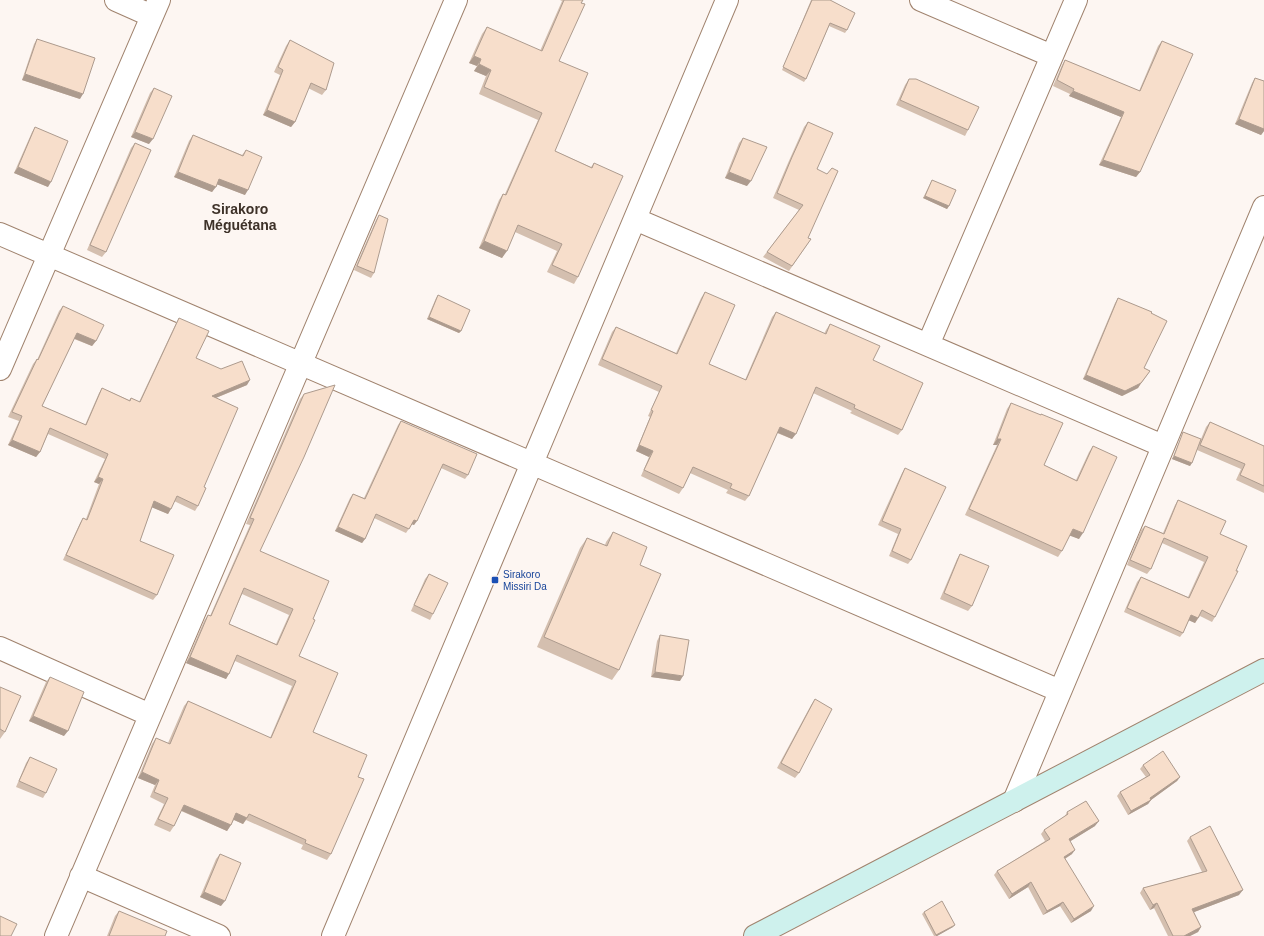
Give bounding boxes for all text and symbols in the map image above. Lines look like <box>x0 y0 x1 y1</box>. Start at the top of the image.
district label: Sirakoro Méguétana <box>203 201 277 233</box>
place label: Sirakoro Missiri Da <box>503 569 547 592</box>
marker: Sirakoro Missiri Da <box>490 575 500 585</box>

